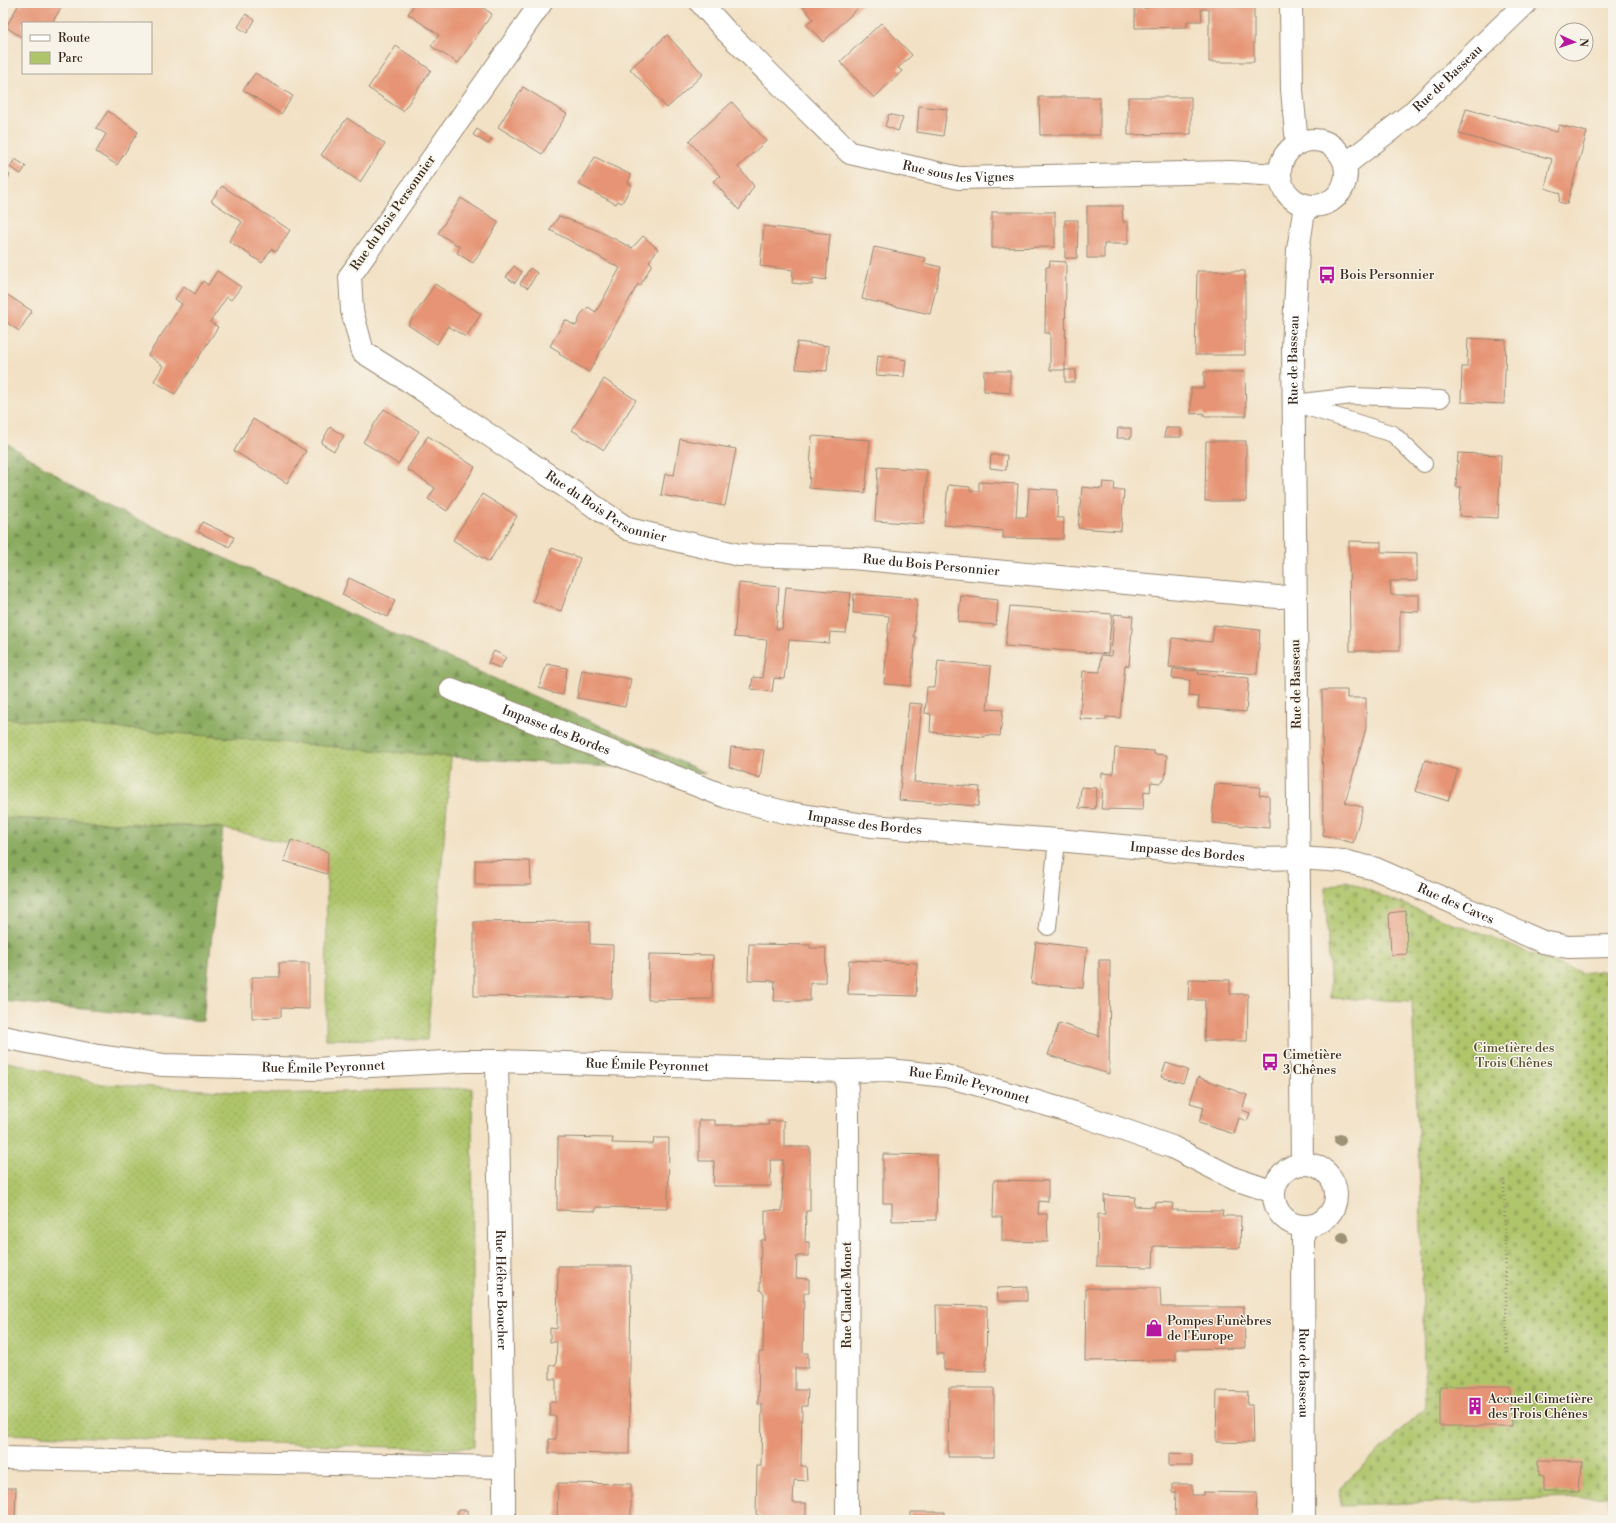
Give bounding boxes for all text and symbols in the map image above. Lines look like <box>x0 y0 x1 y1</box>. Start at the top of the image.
legend <box>22 22 152 74</box>
north arrow <box>1554 22 1594 62</box>
text: Route <box>58 31 90 46</box>
text: N <box>1576 38 1590 47</box>
street label: Rue de Basseau <box>1410 41 1486 116</box>
text: Parc <box>58 51 83 66</box>
street label: Rue du Bois Personnier <box>347 152 439 274</box>
street label: Rue sous les Vignes <box>901 157 1015 186</box>
bus stop icon: Bois Personnier <box>1317 265 1337 285</box>
place label: Bois Personnier <box>1339 267 1435 283</box>
street label: Rue de Basseau <box>1285 314 1303 405</box>
street label: Rue du Bois Personnier <box>542 467 669 546</box>
street label: Rue du Bois Personnier <box>862 551 1001 580</box>
street label: Rue de Basseau <box>1287 638 1305 729</box>
street label: Impasse des Bordes <box>500 702 613 759</box>
street label: Impasse des Bordes <box>807 808 923 838</box>
street label: Impasse des Bordes <box>1129 839 1246 865</box>
street label: Rue des Caves <box>1415 880 1497 928</box>
park label: Cimetière des Trois Chênes <box>1473 1040 1555 1071</box>
place label: Cimetière 3 Chênes <box>1283 1047 1342 1078</box>
bus stop icon: Cimetière 3 Chênes <box>1260 1052 1280 1072</box>
street label: Rue Émile Peyronnet <box>585 1055 710 1075</box>
street label: Rue Émile Peyronnet <box>261 1057 386 1077</box>
street label: Rue Émile Peyronnet <box>908 1064 1032 1107</box>
street label: Rue Hélène Boucher <box>492 1230 510 1351</box>
street label: Rue Claude Monet <box>839 1241 855 1348</box>
place label: Pompes Funèbres de l'Europe <box>1167 1313 1272 1344</box>
shop icon: Pompes Funèbres de l'Europe <box>1144 1318 1164 1338</box>
street label: Rue de Basseau <box>1295 1328 1312 1419</box>
place label: Accueil Cimetière des Trois Chênes <box>1487 1391 1594 1422</box>
building icon: Accueil Cimetière des Trois Chênes <box>1465 1396 1485 1416</box>

